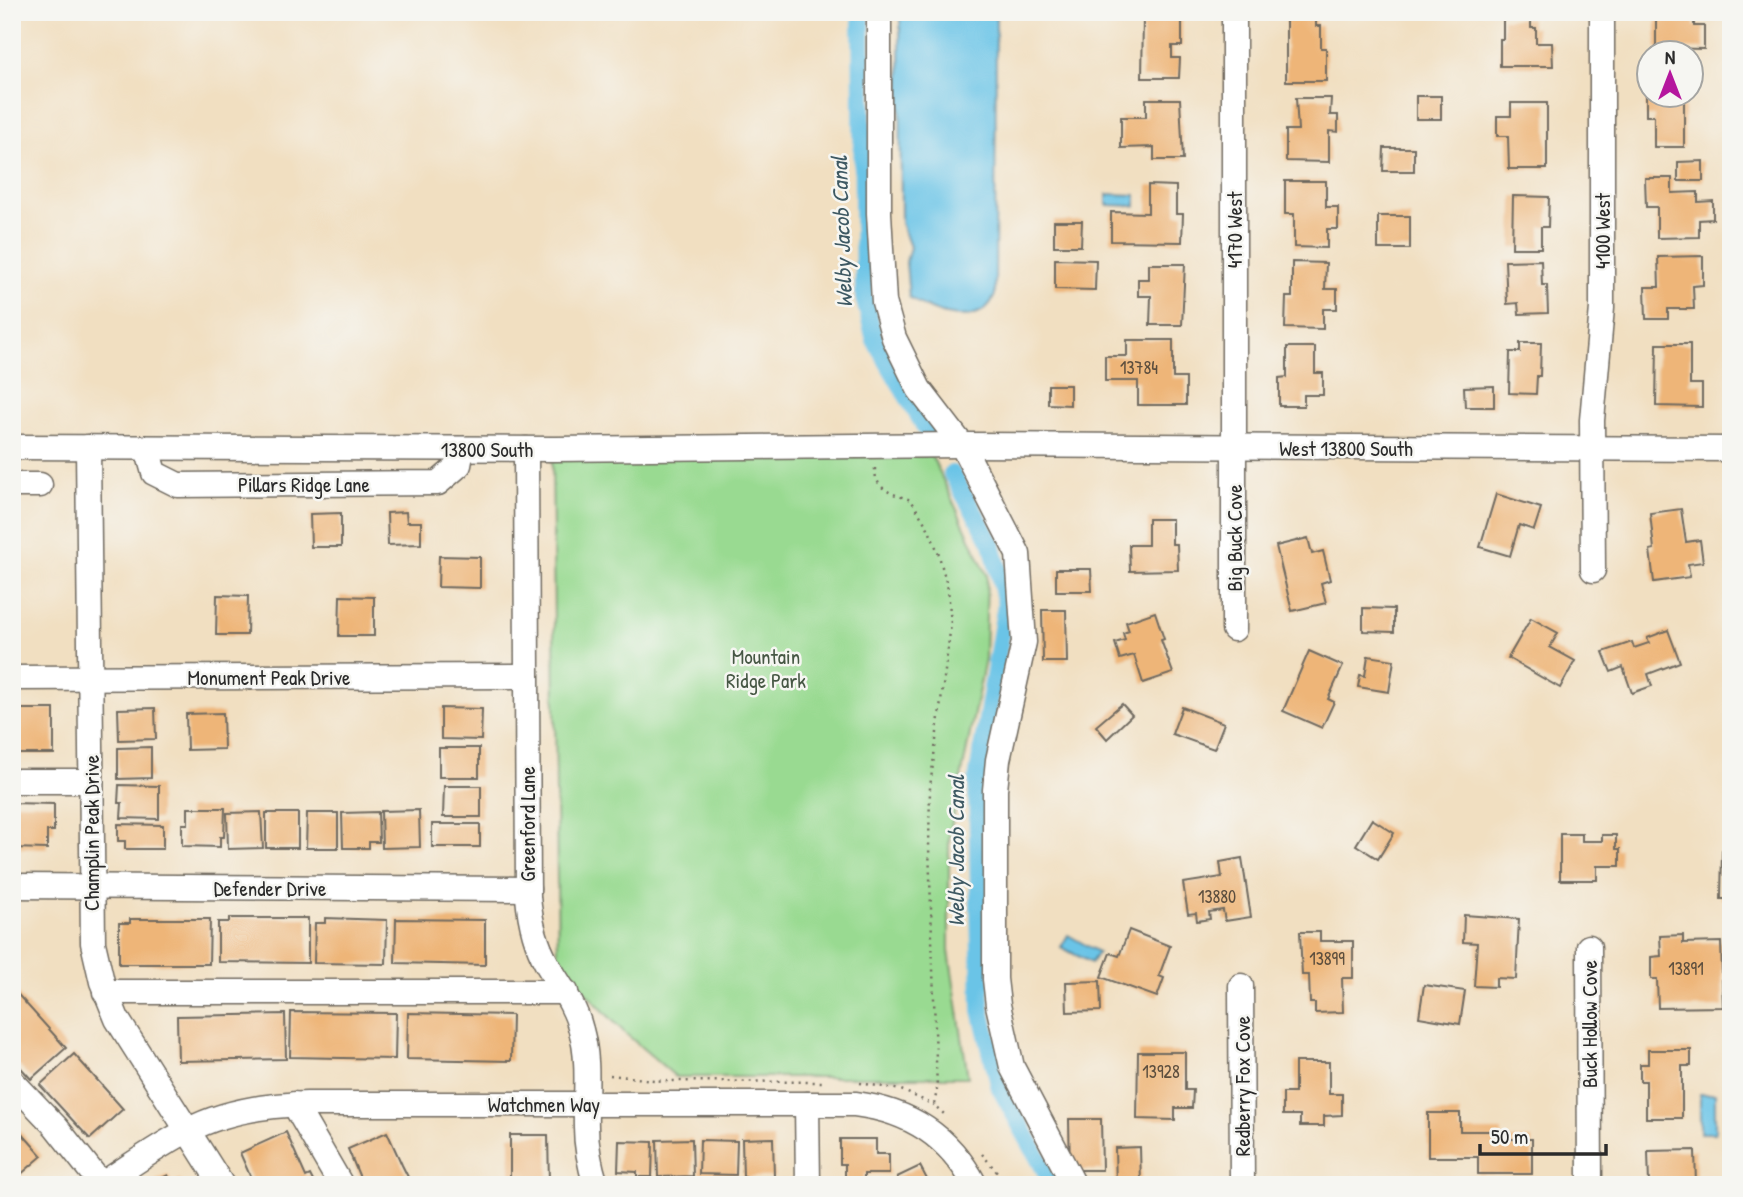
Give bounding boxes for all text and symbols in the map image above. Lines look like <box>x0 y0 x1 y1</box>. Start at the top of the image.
north arrow <box>1634 38 1704 108</box>
text: N <box>1665 44 1675 70</box>
water label: Welby Jacob Canal <box>823 155 860 308</box>
street label: 4170 West <box>1220 191 1249 268</box>
street label: 4100 West <box>1588 192 1617 269</box>
house number: 13784 <box>1120 355 1158 380</box>
street label: West 13800 South <box>1279 434 1413 463</box>
street label: 13800 South <box>441 435 533 464</box>
street label: Pillars Ridge Lane <box>238 470 370 499</box>
street label: Big Buck Cove <box>1220 485 1249 592</box>
park label: Mountain Ridge Park <box>726 642 806 695</box>
street label: Monument Peak Drive <box>188 663 350 692</box>
street label: Champlin Peak Drive <box>77 755 106 911</box>
street label: Greenford Lane <box>513 766 542 882</box>
water label: Welby Jacob Canal <box>940 774 972 927</box>
street label: Defender Drive <box>214 874 326 903</box>
house number: 13880 <box>1198 884 1236 909</box>
house number: 13899 <box>1309 946 1345 971</box>
house number: 13891 <box>1668 956 1704 981</box>
street label: Buck Hollow Cove <box>1575 960 1604 1088</box>
street label: Redberry Fox Cove <box>1228 1016 1257 1156</box>
house number: 13928 <box>1142 1059 1180 1084</box>
street label: Watchmen Way <box>488 1090 600 1119</box>
scale bar <box>1480 1113 1606 1157</box>
text: 50 m <box>1491 1122 1528 1151</box>

